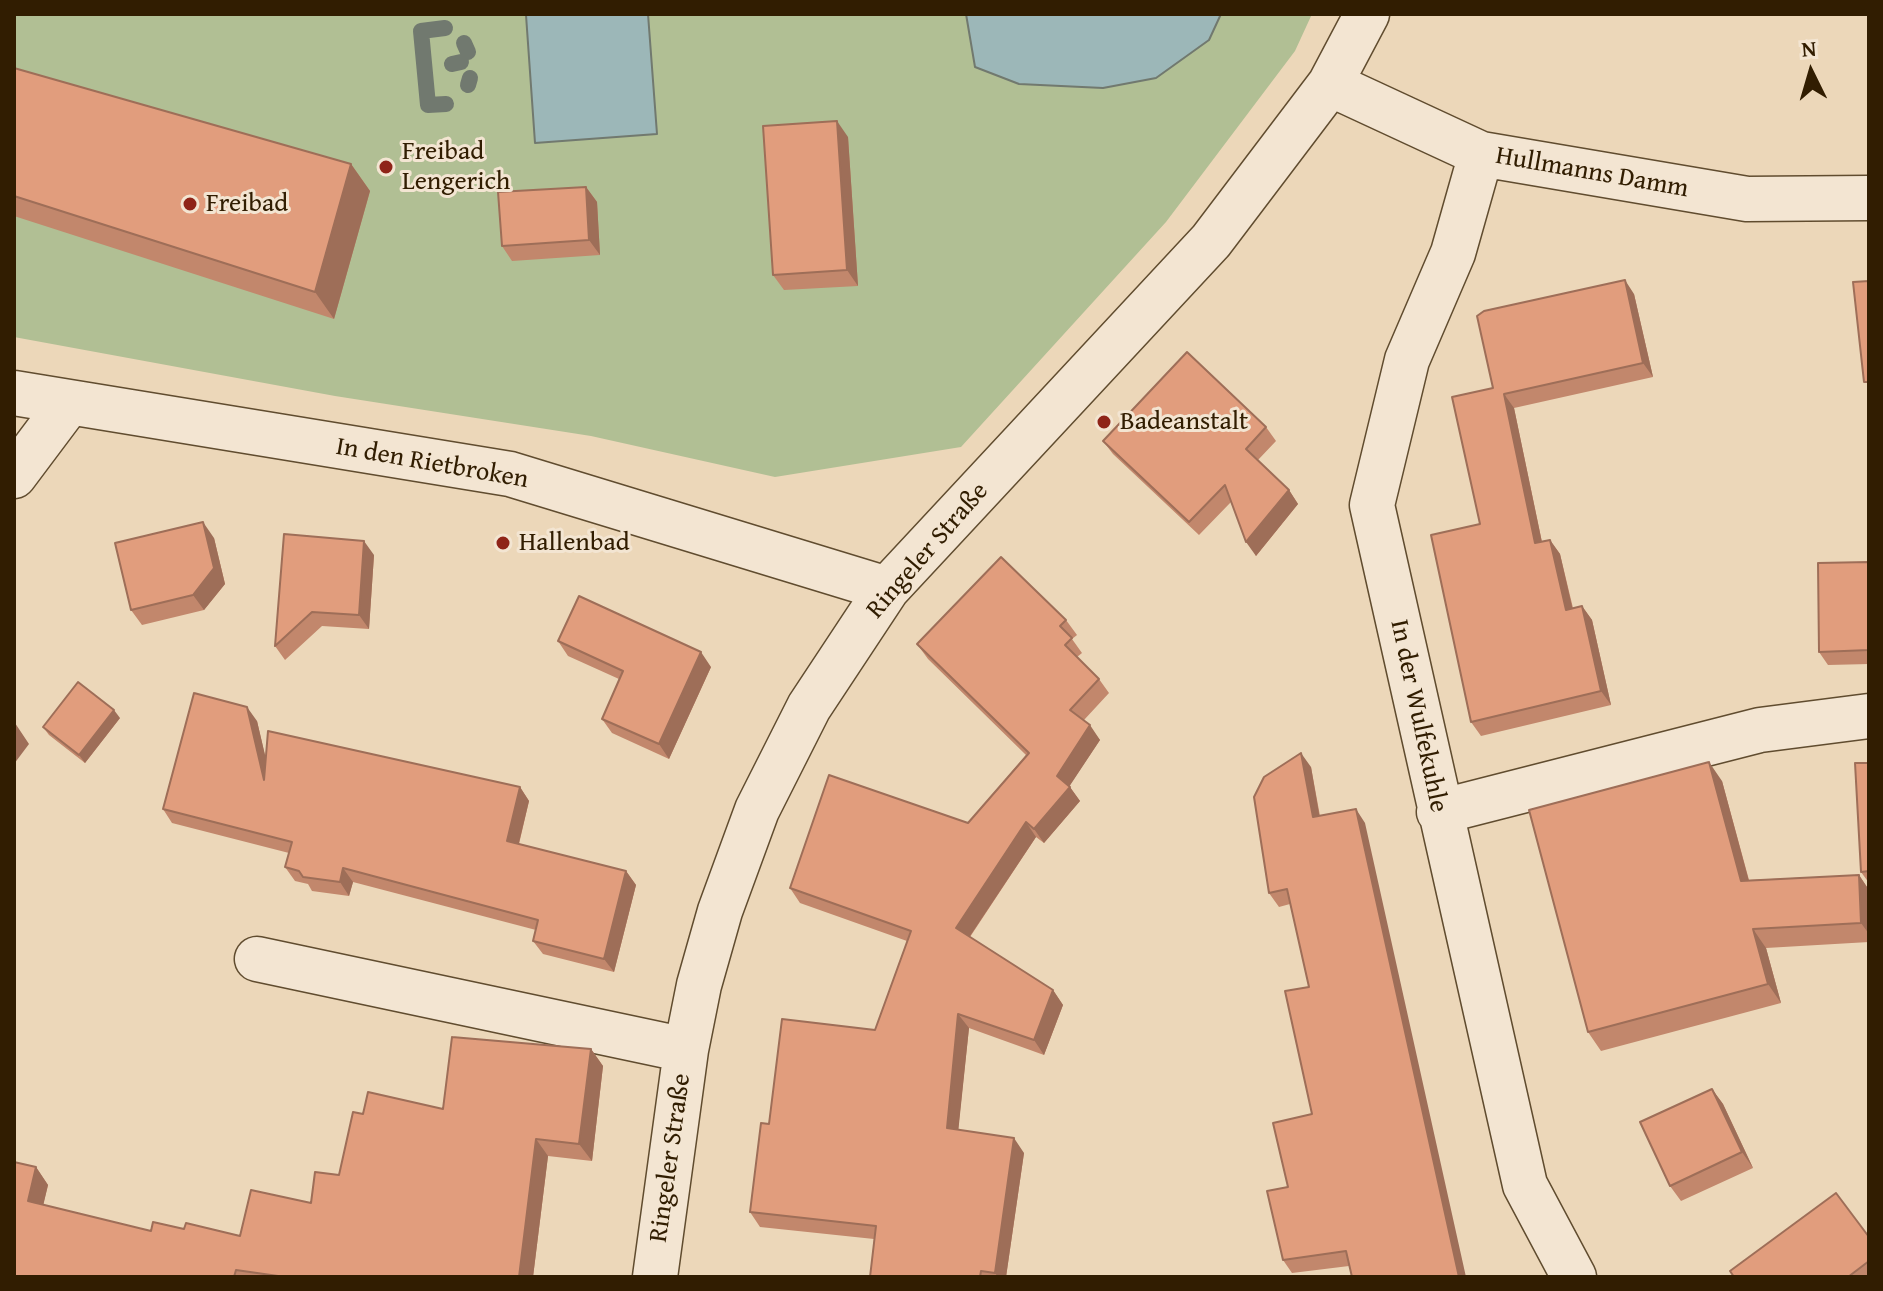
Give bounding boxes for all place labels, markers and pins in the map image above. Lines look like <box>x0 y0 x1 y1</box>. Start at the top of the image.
place label: Freibad Lengerich <box>402 136 510 198</box>
marker: Freibad Lengerich <box>377 158 395 176</box>
place label: Freibad <box>206 188 288 220</box>
marker: Freibad <box>181 195 199 213</box>
place label: Badeanstalt <box>1120 406 1248 438</box>
marker: Badeanstalt <box>1095 413 1113 431</box>
place label: Hallenbad <box>519 527 630 559</box>
marker: Hallenbad <box>494 534 512 552</box>

